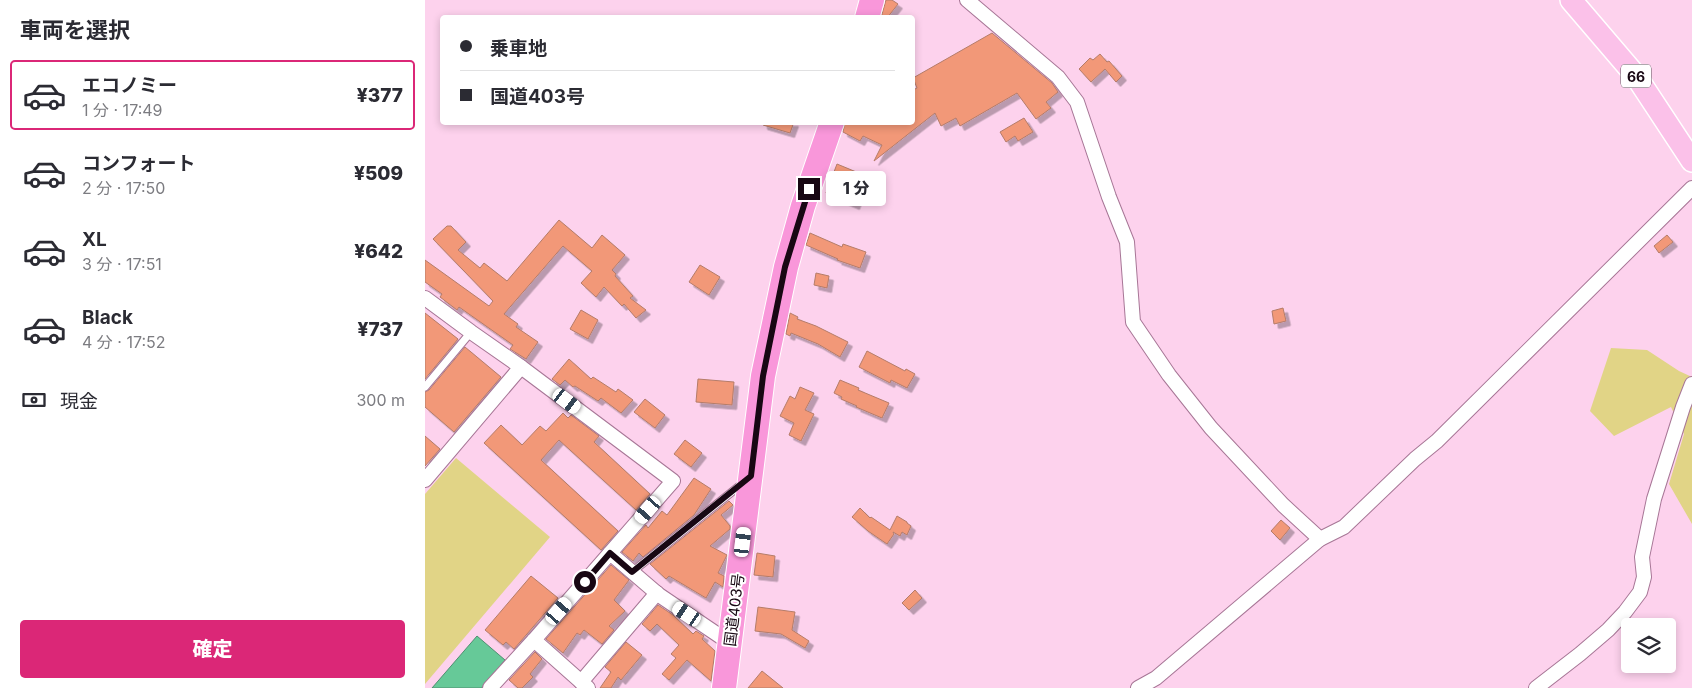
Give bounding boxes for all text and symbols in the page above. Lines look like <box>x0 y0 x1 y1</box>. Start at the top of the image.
text: 車両を選択 <box>20 17 130 43</box>
text: 乗車地 <box>490 37 547 60</box>
road number: 66 <box>1621 64 1651 88</box>
icon: car <box>22 73 67 118</box>
text: エコノミー <box>82 74 177 97</box>
text: ¥377 <box>357 84 403 107</box>
text: 国道403号 <box>490 85 585 108</box>
text: 1 分 · 17:49 <box>82 100 163 120</box>
icon: car <box>22 151 67 196</box>
text: コンフォート <box>82 152 195 175</box>
text: ¥509 <box>354 162 403 185</box>
callout: 1 分 <box>827 172 887 206</box>
text: 2 分 · 17:50 <box>82 178 165 198</box>
route end <box>798 178 820 200</box>
text: 1 分 <box>843 178 869 198</box>
text: XL <box>82 228 107 251</box>
icon: car <box>22 229 67 274</box>
text: ¥642 <box>354 240 403 263</box>
text: 3 分 · 17:51 <box>82 254 162 274</box>
text: Black <box>82 306 133 329</box>
icon: car <box>22 307 67 352</box>
text: ¥737 <box>358 318 403 341</box>
text: 4 分 · 17:52 <box>82 332 166 352</box>
icon: cash <box>20 386 48 414</box>
car <box>550 386 583 416</box>
text: 現金 <box>60 390 98 413</box>
text: 300 m <box>356 390 405 410</box>
car <box>632 494 663 526</box>
car <box>733 526 752 558</box>
route start <box>574 571 596 593</box>
street label: 国道403号 <box>720 572 748 648</box>
car <box>543 595 574 627</box>
car <box>670 599 703 629</box>
map controls <box>1621 618 1676 673</box>
button: layers <box>1621 618 1676 673</box>
button: 確定 <box>20 620 405 678</box>

